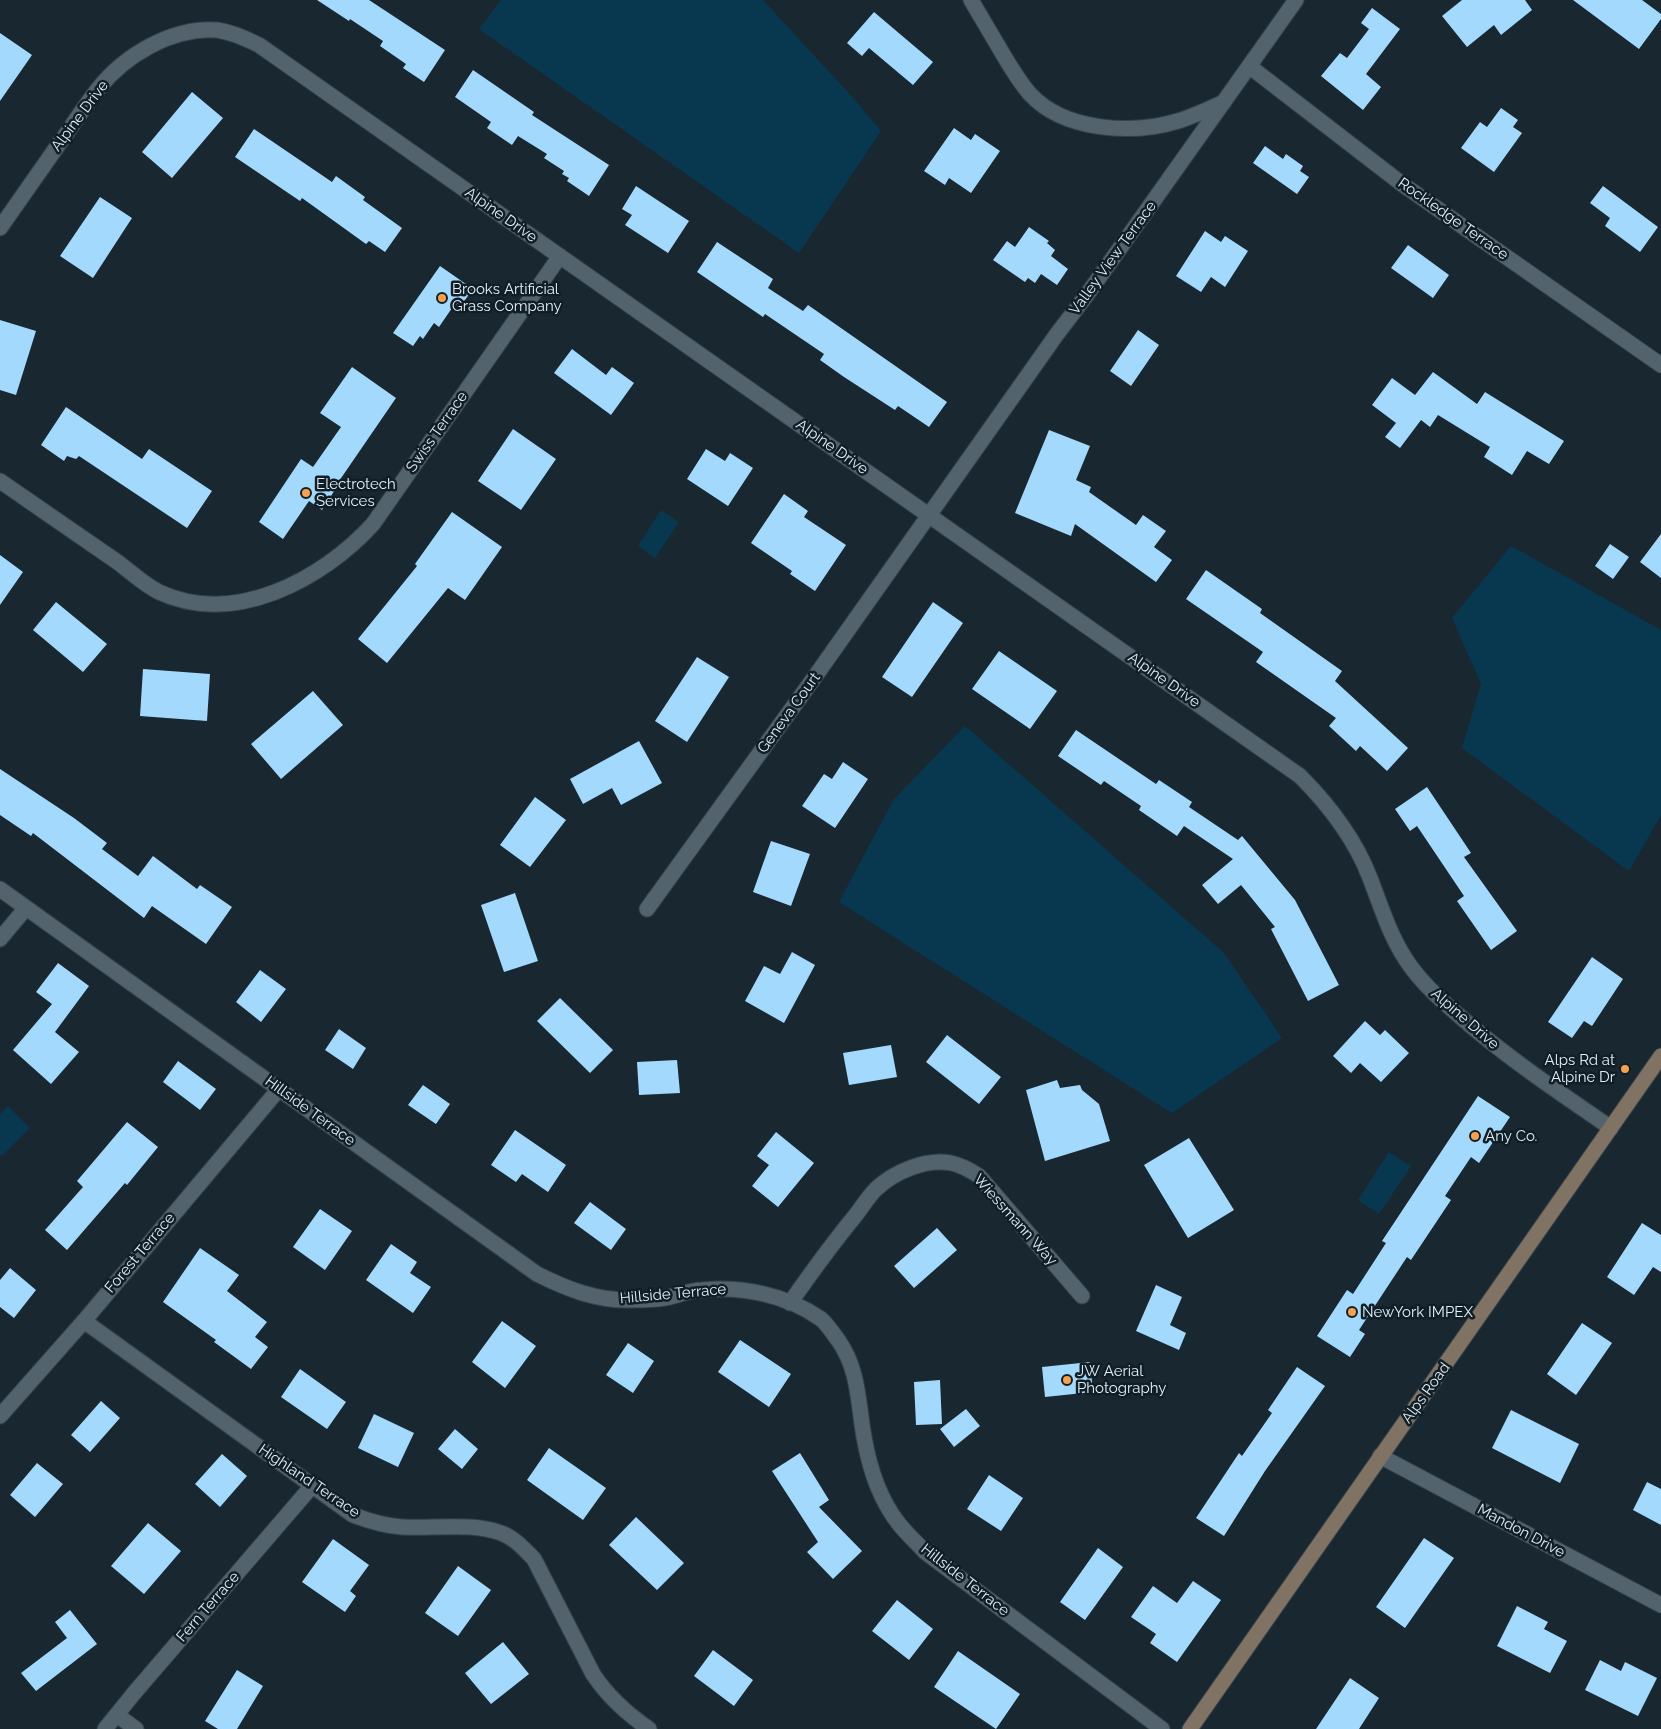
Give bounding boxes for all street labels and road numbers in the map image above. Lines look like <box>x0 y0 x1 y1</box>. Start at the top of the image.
street label: Alpine Drive <box>48 77 112 155</box>
street label: Rockledge Terrace <box>1394 174 1512 264</box>
street label: Alpine Drive <box>461 184 541 246</box>
street label: Valley View Terrace <box>1066 198 1160 318</box>
street label: Swiss Terrace <box>403 388 471 476</box>
street label: Alpine Drive <box>792 416 872 478</box>
street label: Alpine Drive <box>1124 649 1204 711</box>
street label: Geneva Court <box>754 669 824 757</box>
street label: Alpine Drive <box>1427 985 1503 1053</box>
street label: Hillside Terrace <box>261 1072 359 1150</box>
street label: Wiessmann Way <box>969 1171 1061 1269</box>
street label: Forest Terrace <box>101 1209 179 1297</box>
street label: Hillside Terrace <box>619 1280 727 1308</box>
street label: Alps Road <box>1398 1359 1454 1427</box>
street label: Highland Terrace <box>255 1440 363 1522</box>
street label: Mandon Drive <box>1474 1500 1568 1562</box>
street label: Hillside Terrace <box>917 1540 1013 1620</box>
street label: Fern Terrace <box>173 1568 243 1646</box>

